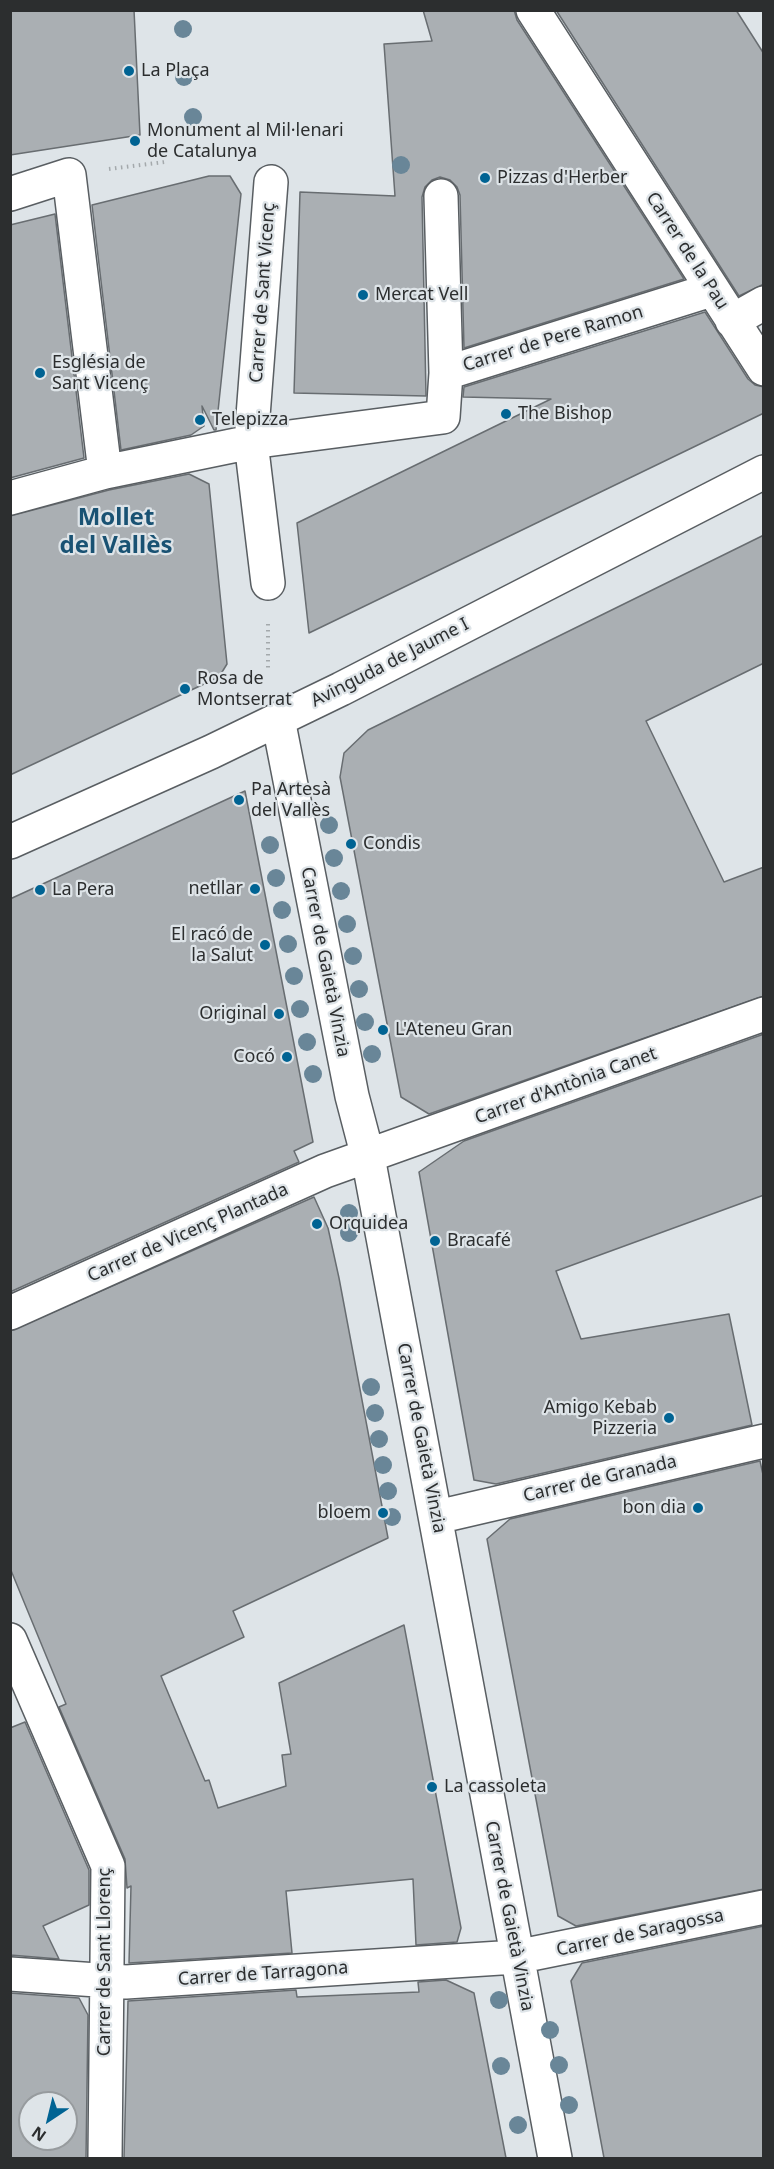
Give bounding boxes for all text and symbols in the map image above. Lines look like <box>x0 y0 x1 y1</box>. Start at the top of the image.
place label: La Plaça <box>141 60 210 82</box>
marker: La Plaça <box>122 64 136 78</box>
place label: Monument al Mil·lenari de Catalunya <box>147 120 344 162</box>
marker: Monument al Mil·lenari de Catalunya <box>128 134 142 148</box>
place label: Pizzas d'Herber <box>497 167 628 189</box>
marker: Pizzas d'Herber <box>478 171 492 185</box>
street label: Carrer de la Pau <box>641 188 733 314</box>
street label: Carrer de Sant Vicenç <box>246 202 280 384</box>
place label: Mercat Vell <box>375 284 468 306</box>
marker: Mercat Vell <box>356 288 370 302</box>
street label: Carrer de Pere Ramon <box>460 301 646 377</box>
place label: Església de Sant Vicenç <box>52 352 148 394</box>
marker: Església de Sant Vicenç <box>33 366 47 380</box>
place label: The Bishop <box>518 403 612 425</box>
marker: The Bishop <box>499 407 513 421</box>
place label: Telepizza <box>212 409 288 431</box>
marker: Telepizza <box>193 413 207 427</box>
district label: Mollet del Vallès <box>59 504 173 560</box>
street label: Avinguda de Jaume I <box>307 614 473 712</box>
place label: Rosa de Montserrat <box>197 668 292 710</box>
marker: Rosa de Montserrat <box>178 682 192 696</box>
place label: Pa Artesà del Vallès <box>251 779 331 822</box>
marker: Pa Artesà del Vallès <box>232 793 246 807</box>
place label: Condis <box>363 833 421 855</box>
marker: Condis <box>344 837 358 851</box>
street label: Carrer de Gaietà Vinzia <box>296 865 354 1059</box>
place label: netllar <box>188 878 243 900</box>
place label: La Pera <box>52 879 114 901</box>
marker: netllar <box>248 882 262 896</box>
marker: La Pera <box>33 883 47 897</box>
place label: El racó de la Salut <box>171 924 253 966</box>
marker: El racó de la Salut <box>258 938 272 952</box>
place label: Original <box>199 1003 267 1025</box>
marker: Original <box>272 1007 286 1021</box>
place label: L'Ateneu Gran <box>395 1019 512 1041</box>
marker: L'Ateneu Gran <box>376 1023 390 1037</box>
street label: Carrer d'Antònia Canet <box>472 1043 660 1129</box>
place label: Cocó <box>233 1046 275 1068</box>
marker: Cocó <box>280 1050 294 1064</box>
street label: Carrer de Vicenç Plantada <box>84 1179 292 1287</box>
place label: Orquidea <box>329 1213 408 1235</box>
marker: Orquidea <box>310 1217 324 1231</box>
place label: Bracafé <box>447 1230 511 1252</box>
marker: Bracafé <box>428 1234 442 1248</box>
street label: Carrer de Gaietà Vinzia <box>392 1341 450 1535</box>
place label: Amigo Kebab Pizzeria <box>544 1397 657 1440</box>
marker: Amigo Kebab Pizzeria <box>662 1411 676 1425</box>
street label: Carrer de Granada <box>521 1451 679 1507</box>
place label: bon dia <box>622 1497 686 1519</box>
marker: bon dia <box>691 1501 705 1515</box>
place label: bloem <box>317 1502 371 1524</box>
marker: bloem <box>376 1506 390 1520</box>
place label: La cassoleta <box>444 1776 546 1798</box>
marker: La cassoleta <box>425 1780 439 1794</box>
street label: Carrer de Gaietà Vinzia <box>480 1819 538 2013</box>
street label: Carrer de Sant Llorenç <box>94 1868 116 2056</box>
street label: Carrer de Saragossa <box>554 1905 726 1961</box>
street label: Carrer de Tarragona <box>177 1957 349 1991</box>
north arrow <box>18 2091 78 2151</box>
text: N <box>27 2121 50 2147</box>

